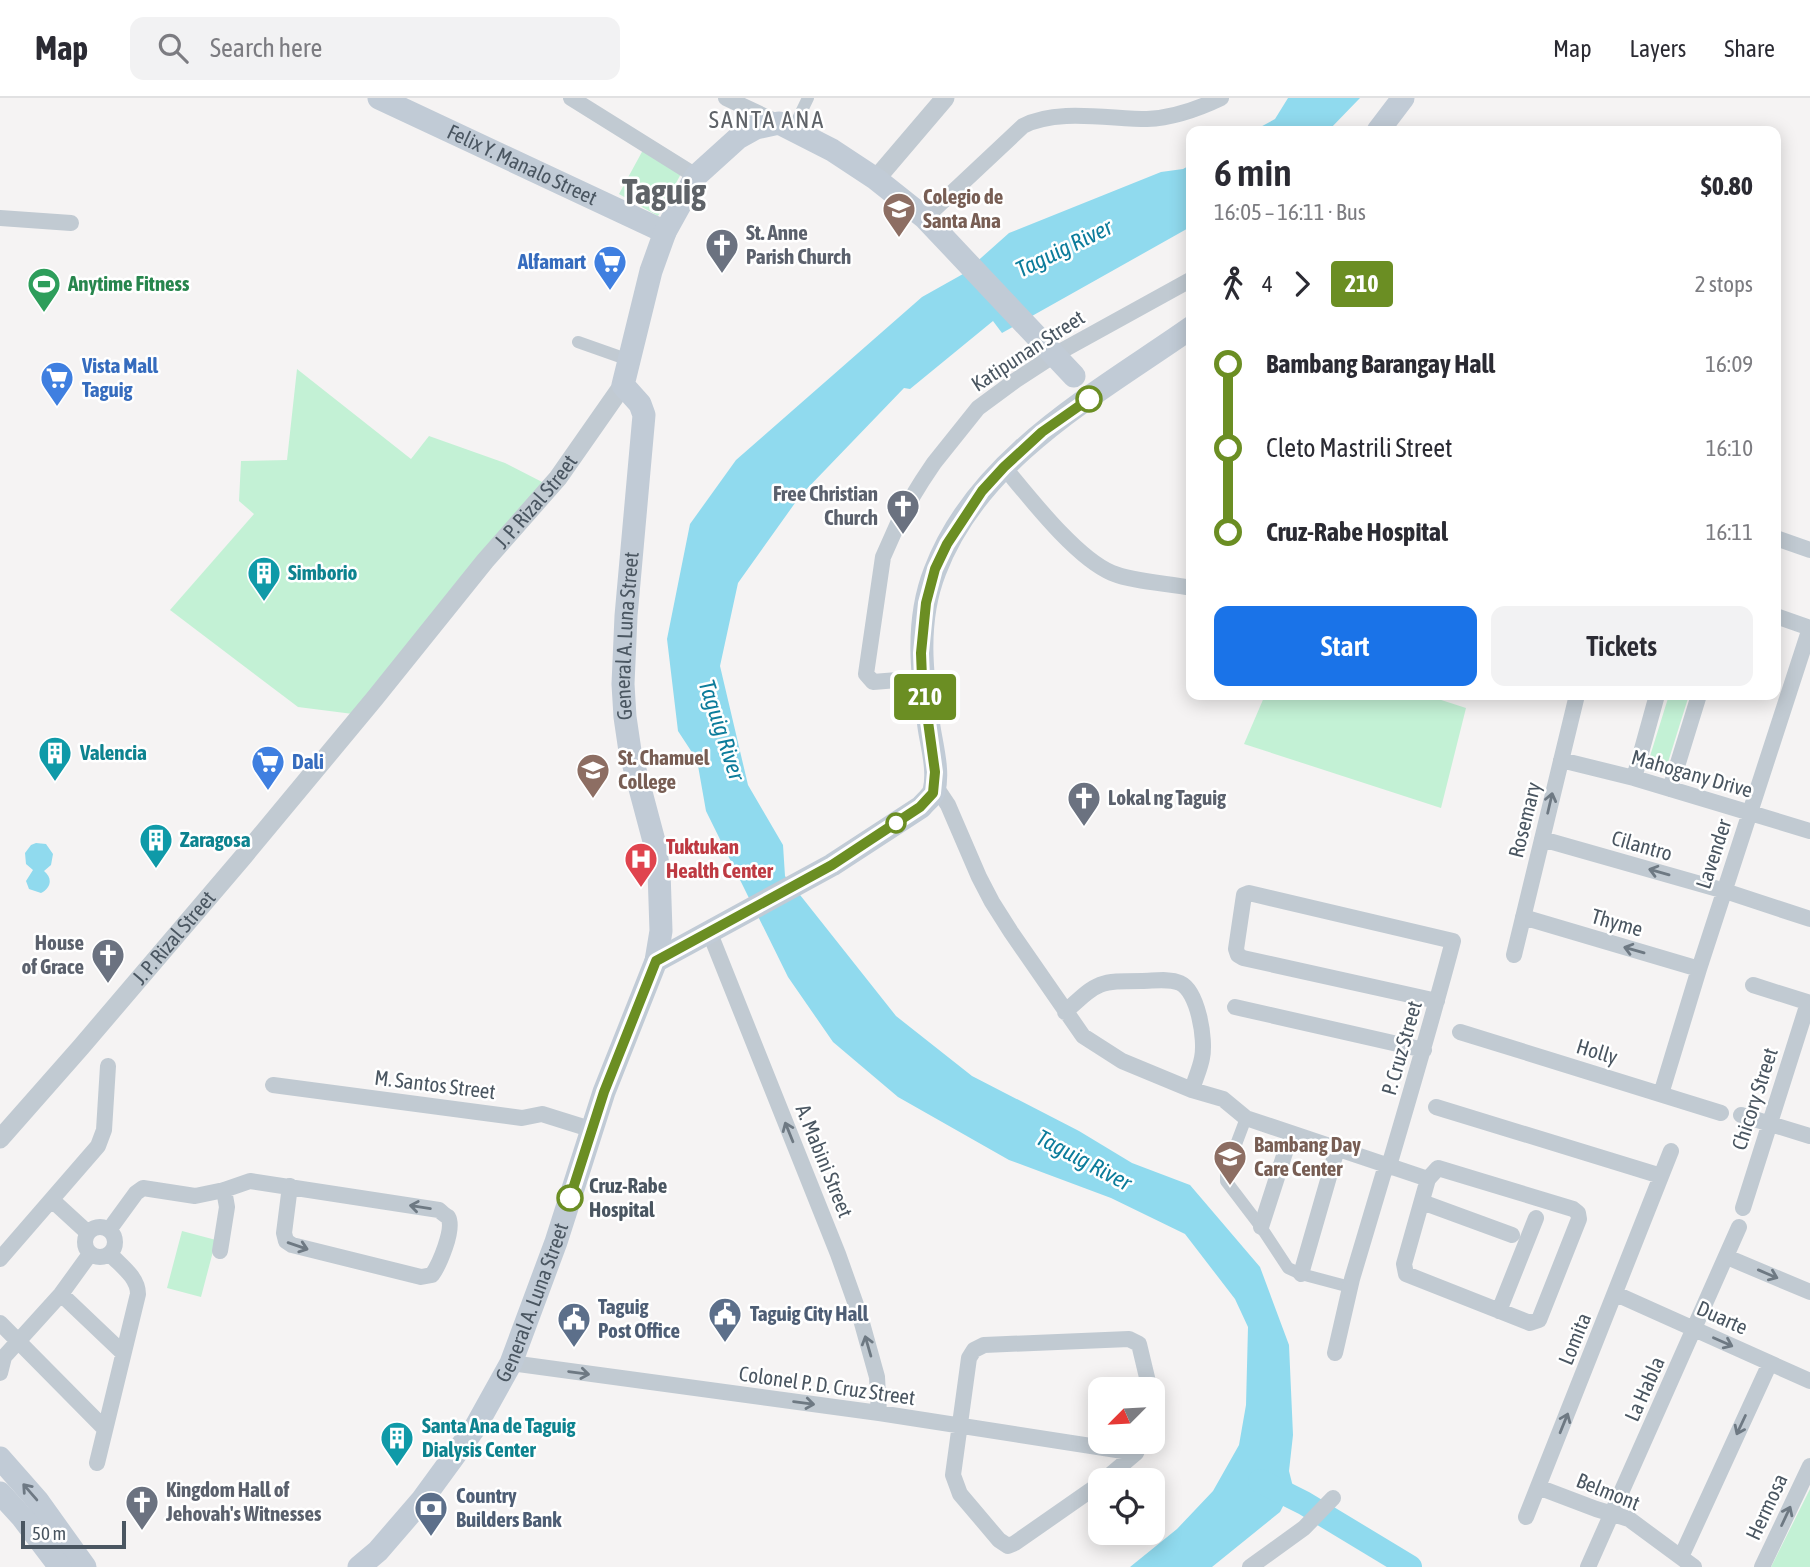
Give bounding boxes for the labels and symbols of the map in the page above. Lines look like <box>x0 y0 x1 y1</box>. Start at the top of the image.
district label: SANTA ANA <box>709 106 825 133</box>
street label: Felix Y. Manalo Street <box>444 119 601 209</box>
district label: Taguig <box>622 171 707 211</box>
place label: Colegio de Santa Ana <box>923 184 1003 232</box>
school or university icon: Colegio de Santa Ana <box>880 190 918 239</box>
water label: Taguig River <box>1012 213 1117 282</box>
place label: St. Anne Parish Church <box>746 220 851 268</box>
church icon: St. Anne Parish Church <box>703 226 741 275</box>
supermarket icon: Alfamart <box>591 243 629 292</box>
place label: Alfamart <box>517 249 586 273</box>
sports icon: Anytime Fitness <box>25 265 63 314</box>
place label: Anytime Fitness <box>67 271 190 295</box>
street label: Katipunan Street <box>967 305 1088 396</box>
place label: Vista Mall Taguig <box>81 353 159 401</box>
supermarket icon: Vista Mall Taguig <box>38 359 76 408</box>
unlabelled marker <box>1076 386 1102 412</box>
street label: J. P. Rizal Street <box>489 450 581 553</box>
place label: Free Christian Church <box>773 481 878 529</box>
church icon: Free Christian Church <box>884 487 922 536</box>
street label: General A. Luna Street <box>610 551 643 721</box>
building icon: Simborio <box>245 554 283 603</box>
place label: Simborio <box>288 560 358 584</box>
line badge: 210 <box>885 674 965 720</box>
water label: Taguig River <box>694 677 751 785</box>
building icon: Valencia <box>36 734 74 783</box>
place label: Valencia <box>79 740 147 764</box>
supermarket icon: Dali <box>249 743 287 792</box>
street label: Mahogany Drive <box>1629 744 1756 802</box>
place label: St. Chamuel College <box>618 745 710 793</box>
place label: Dali <box>292 749 324 773</box>
school or university icon: St. Chamuel College <box>574 751 612 800</box>
church icon: Lokal ng Taguig <box>1065 779 1103 828</box>
street label: Rosemary <box>1503 779 1545 860</box>
place label: Lokal ng Taguig <box>1108 785 1227 809</box>
one-way arrow <box>1544 792 1558 815</box>
unlabelled marker <box>886 813 906 833</box>
street label: Lavender <box>1691 815 1736 892</box>
building icon: Zaragosa <box>137 821 175 870</box>
street label: Cilantro <box>1609 825 1675 865</box>
place label: Zaragosa <box>180 827 251 851</box>
place label: Tuktukan Health Center <box>666 834 774 882</box>
hospital icon: Tuktukan Health Center <box>622 840 660 889</box>
one-way arrow <box>1648 865 1670 878</box>
street label: J. P. Rizal Street <box>127 886 220 989</box>
street label: Thyme <box>1589 903 1646 941</box>
place label: House of Grace <box>21 930 84 978</box>
church icon: House of Grace <box>89 936 127 985</box>
one-way arrow <box>1623 943 1645 956</box>
street label: P. Cruz Street <box>1376 998 1426 1098</box>
street label: Holly <box>1574 1033 1621 1069</box>
street label: Chicory Street <box>1726 1045 1782 1153</box>
street label: M. Santos Street <box>373 1065 497 1103</box>
street label: A. Mabini Street <box>791 1101 858 1221</box>
one-way arrow <box>782 1122 795 1144</box>
water label: Taguig River <box>1032 1124 1137 1196</box>
place label: Bambang Day Care Center <box>1254 1132 1361 1180</box>
school or university icon: Bambang Day Care Center <box>1211 1138 1249 1187</box>
place label: Cruz-Rabe Hospital <box>589 1173 667 1221</box>
marker: Cruz-Rabe Hospital <box>557 1185 583 1211</box>
one-way arrow <box>409 1200 432 1213</box>
street label: General A. Luna Street <box>490 1220 572 1386</box>
one-way arrow <box>286 1241 308 1253</box>
one-way arrow <box>1757 1269 1779 1282</box>
place label: Taguig Post Office <box>598 1294 680 1342</box>
public building icon: Taguig City Hall <box>706 1295 744 1344</box>
street label: Duarte <box>1693 1295 1752 1339</box>
public building icon: Taguig Post Office <box>555 1300 593 1349</box>
place label: Taguig City Hall <box>750 1301 869 1325</box>
street label: Lomita <box>1553 1309 1595 1368</box>
one-way arrow <box>861 1335 874 1357</box>
one-way arrow <box>1712 1336 1734 1349</box>
street label: La Habla <box>1619 1353 1669 1425</box>
street label: Colonel P. D. Cruz Street <box>738 1361 917 1409</box>
one-way arrow <box>567 1366 589 1379</box>
north arrow <box>1088 1377 1166 1454</box>
one-way arrow <box>792 1397 815 1410</box>
place label: Santa Ana de Taguig Dialysis Center <box>422 1413 576 1461</box>
one-way arrow <box>1558 1413 1571 1435</box>
one-way arrow <box>1734 1414 1748 1435</box>
building icon: Santa Ana de Taguig Dialysis Center <box>378 1419 416 1468</box>
street label: Belmont <box>1573 1468 1644 1515</box>
street label: Hermosa <box>1740 1470 1792 1543</box>
place label: Kingdom Hall of Jehovah's Witnesses <box>165 1477 322 1525</box>
church icon: Kingdom Hall of Jehovah's Witnesses <box>123 1483 161 1532</box>
place label: Country Builders Bank <box>456 1483 562 1531</box>
one-way arrow <box>22 1484 38 1502</box>
bank icon: Country Builders Bank <box>412 1489 450 1538</box>
one-way arrow <box>1780 1506 1793 1527</box>
scale bar <box>21 1518 126 1550</box>

